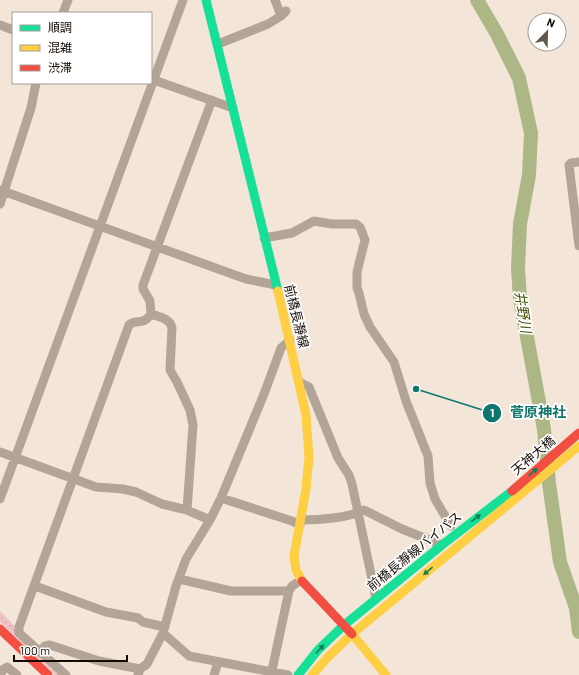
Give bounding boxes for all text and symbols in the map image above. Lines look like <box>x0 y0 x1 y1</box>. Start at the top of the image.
legend <box>12 12 152 84</box>
north arrow <box>527 12 567 52</box>
text: N <box>545 15 557 30</box>
text: 順調 <box>48 20 72 34</box>
text: 混雑 <box>48 40 72 54</box>
text: 渋滞 <box>48 60 72 74</box>
street label: 前橋長瀞線 <box>281 283 313 349</box>
water label: 井野川 <box>512 290 535 336</box>
callout: 菅原神社 <box>482 400 574 426</box>
text: 菅原神社 <box>510 403 566 420</box>
text: 1 <box>490 405 494 419</box>
street label: 天神大橋 <box>508 432 558 478</box>
one-way arrow <box>527 468 538 477</box>
street label: 前橋長瀞線バイパス <box>364 508 464 594</box>
one-way arrow <box>471 514 482 522</box>
one-way arrow <box>423 566 434 575</box>
scale bar <box>14 637 127 663</box>
text: 100 m <box>20 643 50 657</box>
one-way arrow <box>315 644 324 655</box>

